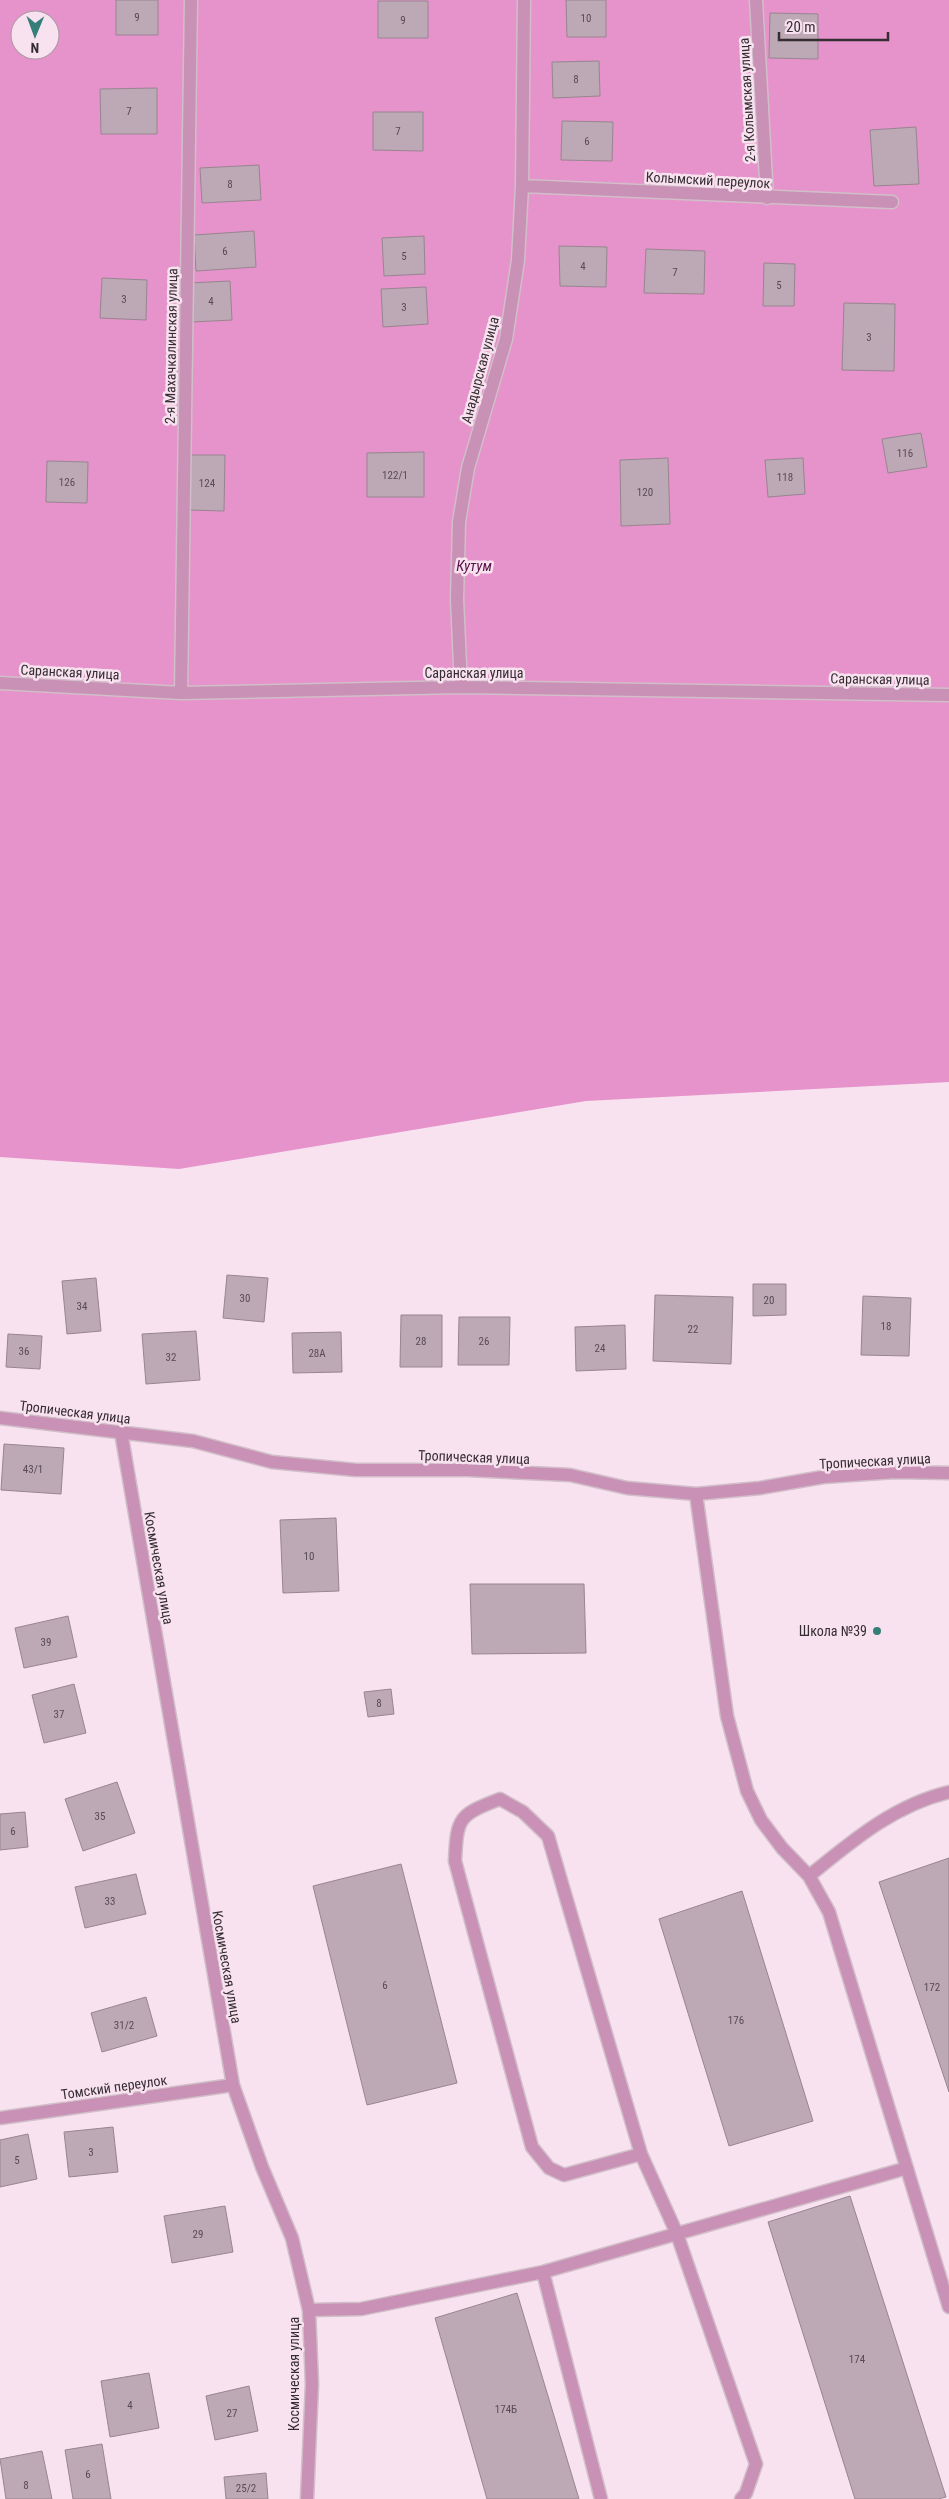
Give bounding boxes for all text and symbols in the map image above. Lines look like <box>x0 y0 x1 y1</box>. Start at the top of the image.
north arrow <box>10 10 60 60</box>
scale bar <box>779 10 888 42</box>
house number: 9 <box>134 11 140 24</box>
house number: 10 <box>581 12 591 25</box>
house number: 9 <box>400 14 406 27</box>
text: 20 m <box>786 18 816 36</box>
street label: 2-я Колымская улица <box>736 37 758 163</box>
text: N <box>30 40 39 56</box>
house number: 8 <box>573 73 579 86</box>
house number: 7 <box>126 105 132 118</box>
house number: 7 <box>395 125 401 138</box>
house number: 6 <box>584 135 590 148</box>
street label: Колымский переулок <box>645 169 771 191</box>
house number: 8 <box>227 178 233 191</box>
house number: 6 <box>222 245 228 258</box>
house number: 5 <box>401 250 407 263</box>
house number: 4 <box>580 260 586 273</box>
house number: 7 <box>672 266 678 279</box>
street label: 2-я Махачкалинская улица <box>162 268 180 424</box>
house number: 5 <box>776 279 782 292</box>
house number: 3 <box>121 293 127 306</box>
house number: 4 <box>208 295 214 308</box>
house number: 3 <box>401 301 407 314</box>
street label: Анадырская улица <box>458 315 502 425</box>
house number: 3 <box>866 331 872 344</box>
house number: 116 <box>897 447 913 460</box>
house number: 122/1 <box>382 469 408 482</box>
house number: 118 <box>777 471 793 484</box>
house number: 126 <box>59 476 75 489</box>
house number: 124 <box>199 477 216 490</box>
house number: 120 <box>637 486 653 499</box>
water label: Кутум <box>456 557 492 575</box>
street label: Саранская улица <box>20 661 120 683</box>
street label: Саранская улица <box>424 665 524 681</box>
street label: Саранская улица <box>830 670 930 688</box>
house number: 30 <box>240 1292 250 1305</box>
house number: 20 <box>764 1294 774 1307</box>
house number: 34 <box>77 1300 88 1313</box>
house number: 18 <box>881 1320 891 1333</box>
house number: 22 <box>688 1323 698 1336</box>
house number: 28 <box>416 1335 426 1348</box>
house number: 26 <box>479 1335 489 1348</box>
house number: 24 <box>595 1342 606 1355</box>
house number: 36 <box>19 1345 29 1358</box>
house number: 28А <box>308 1347 326 1360</box>
house number: 32 <box>166 1351 176 1364</box>
street label: Тропическая улица <box>19 1397 131 1427</box>
street label: Тропическая улица <box>418 1447 530 1467</box>
street label: Тропическая улица <box>819 1450 931 1472</box>
house number: 43/1 <box>23 1463 43 1476</box>
street label: Космическая улица <box>141 1510 177 1626</box>
house number: 10 <box>304 1550 314 1563</box>
place label: Школа №39 <box>799 1623 867 1639</box>
marker: Школа №39 <box>871 1625 883 1637</box>
house number: 39 <box>41 1636 51 1649</box>
house number: 8 <box>376 1697 382 1710</box>
house number: 37 <box>54 1708 64 1721</box>
house number: 35 <box>95 1810 105 1823</box>
house number: 6 <box>10 1825 16 1838</box>
house number: 33 <box>105 1895 115 1908</box>
street label: Космическая улица <box>209 1909 245 2025</box>
house number: 6 <box>382 1979 388 1992</box>
house number: 172 <box>924 1981 940 1994</box>
house number: 176 <box>728 2014 744 2027</box>
house number: 31/2 <box>114 2019 134 2032</box>
street label: Томский переулок <box>60 2072 168 2102</box>
house number: 3 <box>88 2146 94 2159</box>
house number: 5 <box>14 2154 20 2167</box>
house number: 29 <box>193 2228 203 2241</box>
street label: Космическая улица <box>286 2317 302 2431</box>
house number: 174 <box>849 2353 866 2366</box>
house number: 4 <box>127 2399 133 2412</box>
house number: 174Б <box>495 2403 517 2416</box>
house number: 27 <box>227 2407 237 2420</box>
house number: 6 <box>85 2468 91 2481</box>
house number: 8 <box>23 2479 29 2492</box>
house number: 25/2 <box>236 2482 256 2495</box>

